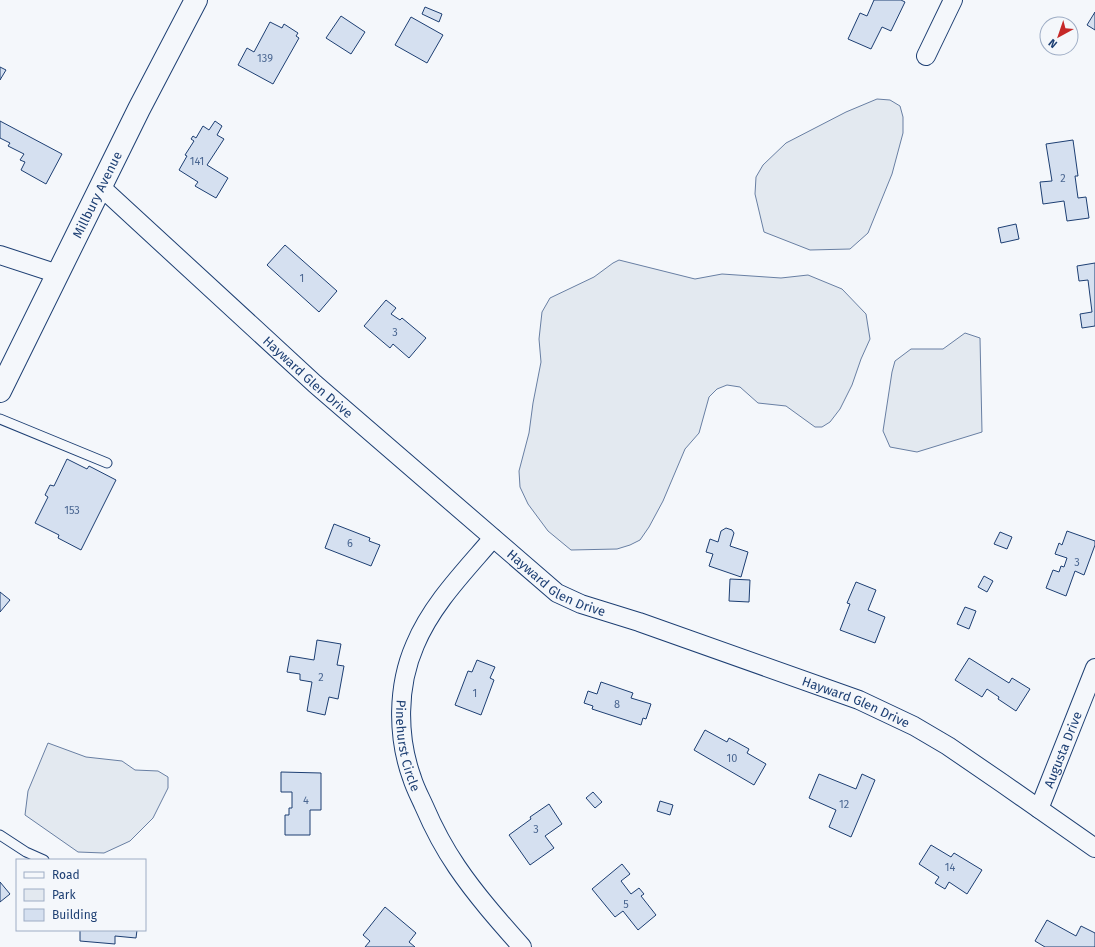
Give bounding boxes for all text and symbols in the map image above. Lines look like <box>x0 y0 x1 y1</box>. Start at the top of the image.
north arrow <box>1039 16 1079 56</box>
text: N <box>1046 36 1060 51</box>
house number: 139 <box>257 52 273 65</box>
street label: Millbury Avenue <box>70 149 125 241</box>
house number: 141 <box>190 155 204 168</box>
house number: 2 <box>1060 172 1066 185</box>
house number: 1 <box>300 272 304 285</box>
house number: 3 <box>392 326 398 339</box>
street label: Hayward Glen Drive <box>260 333 356 421</box>
house number: 153 <box>64 504 80 517</box>
house number: 6 <box>347 537 353 550</box>
street label: Hayward Glen Drive <box>504 546 607 619</box>
house number: 3 <box>1074 556 1080 569</box>
house number: 2 <box>318 671 324 684</box>
street label: Hayward Glen Drive <box>800 673 912 731</box>
house number: 1 <box>473 687 477 700</box>
house number: 8 <box>614 698 620 711</box>
street label: Pinehurst Circle <box>393 699 423 794</box>
street label: Augusta Drive <box>1041 709 1085 790</box>
house number: 10 <box>727 752 737 765</box>
house number: 4 <box>303 794 309 807</box>
house number: 12 <box>839 798 849 811</box>
house number: 3 <box>533 823 539 836</box>
legend <box>16 859 146 931</box>
house number: 14 <box>945 861 955 874</box>
text: Road <box>52 868 80 882</box>
text: Park <box>52 888 76 902</box>
house number: 5 <box>623 898 629 911</box>
text: Building <box>52 908 98 922</box>

